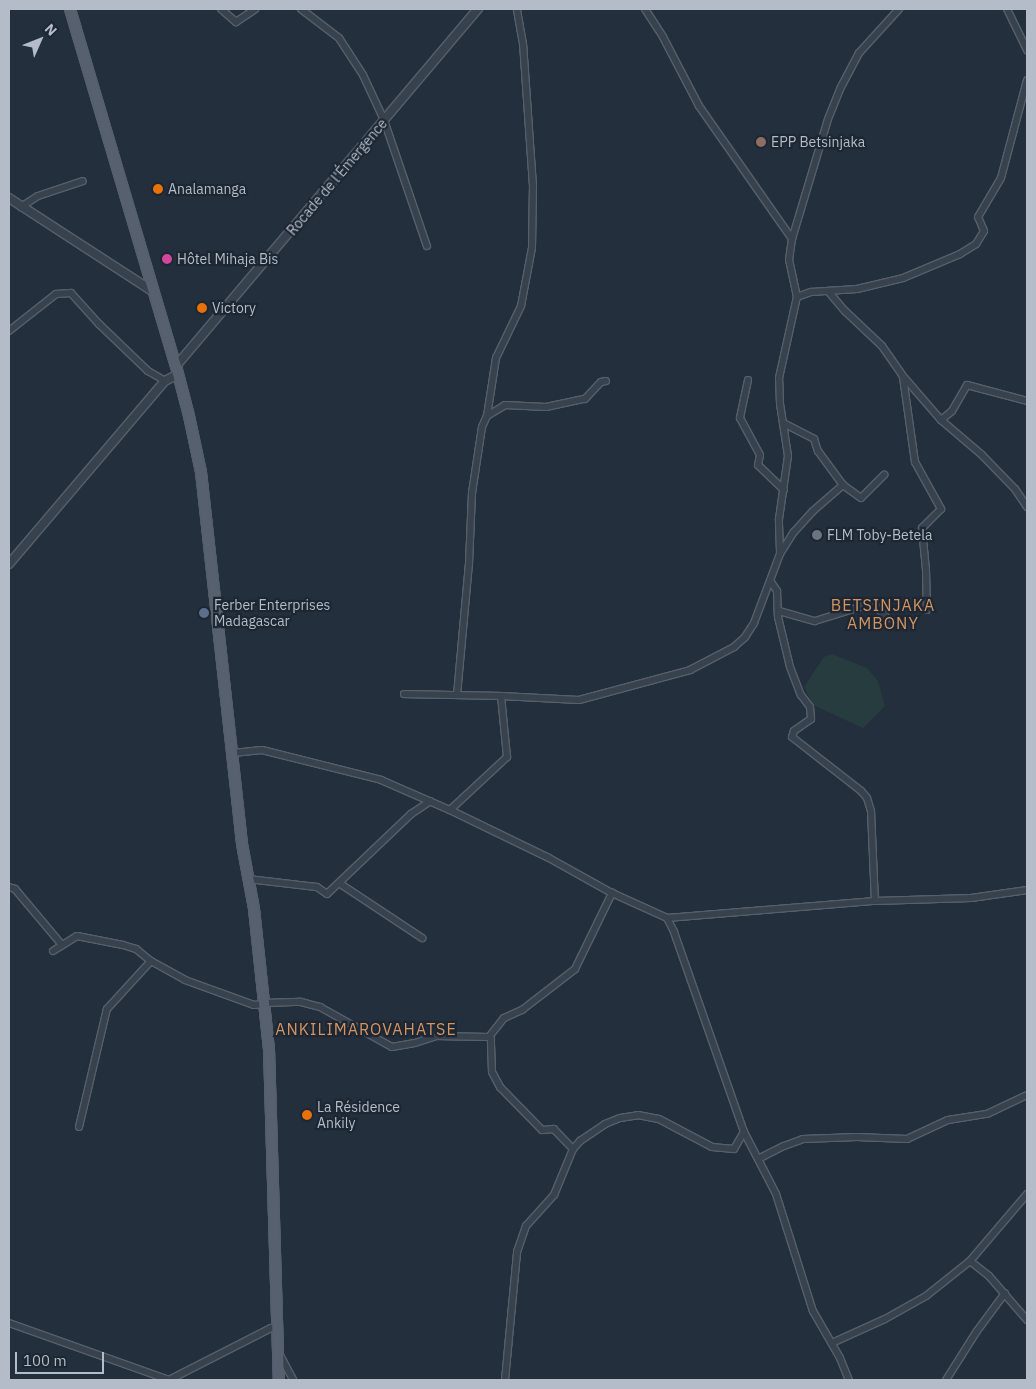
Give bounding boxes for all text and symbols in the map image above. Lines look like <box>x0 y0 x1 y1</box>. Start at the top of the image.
north arrow <box>15 15 65 65</box>
text: N <box>41 20 61 39</box>
street label: Rocade de l'Émergence <box>283 115 391 239</box>
place label: EPP Betsinjaka <box>771 134 865 150</box>
marker: EPP Betsinjaka <box>755 136 767 148</box>
place label: Analamanga <box>168 181 246 197</box>
marker: Analamanga <box>152 183 164 195</box>
place label: Hôtel Mihaja Bis <box>177 251 278 267</box>
marker: Hôtel Mihaja Bis <box>161 253 173 265</box>
place label: Victory <box>212 300 256 316</box>
marker: Victory <box>196 302 208 314</box>
place label: FLM Toby-Betela <box>827 527 933 543</box>
marker: FLM Toby-Betela <box>811 529 823 541</box>
district label: BETSINJAKA AMBONY <box>830 595 936 633</box>
place label: Ferber Enterprises Madagascar <box>214 597 330 630</box>
marker: Ferber Enterprises Madagascar <box>198 607 210 619</box>
district label: ANKILIMAROVAHATSE <box>273 1019 459 1039</box>
place label: La Résidence Ankily <box>317 1099 400 1132</box>
marker: La Résidence Ankily <box>301 1109 313 1121</box>
scale bar <box>18 1342 106 1374</box>
text: 100 m <box>23 1351 67 1370</box>

